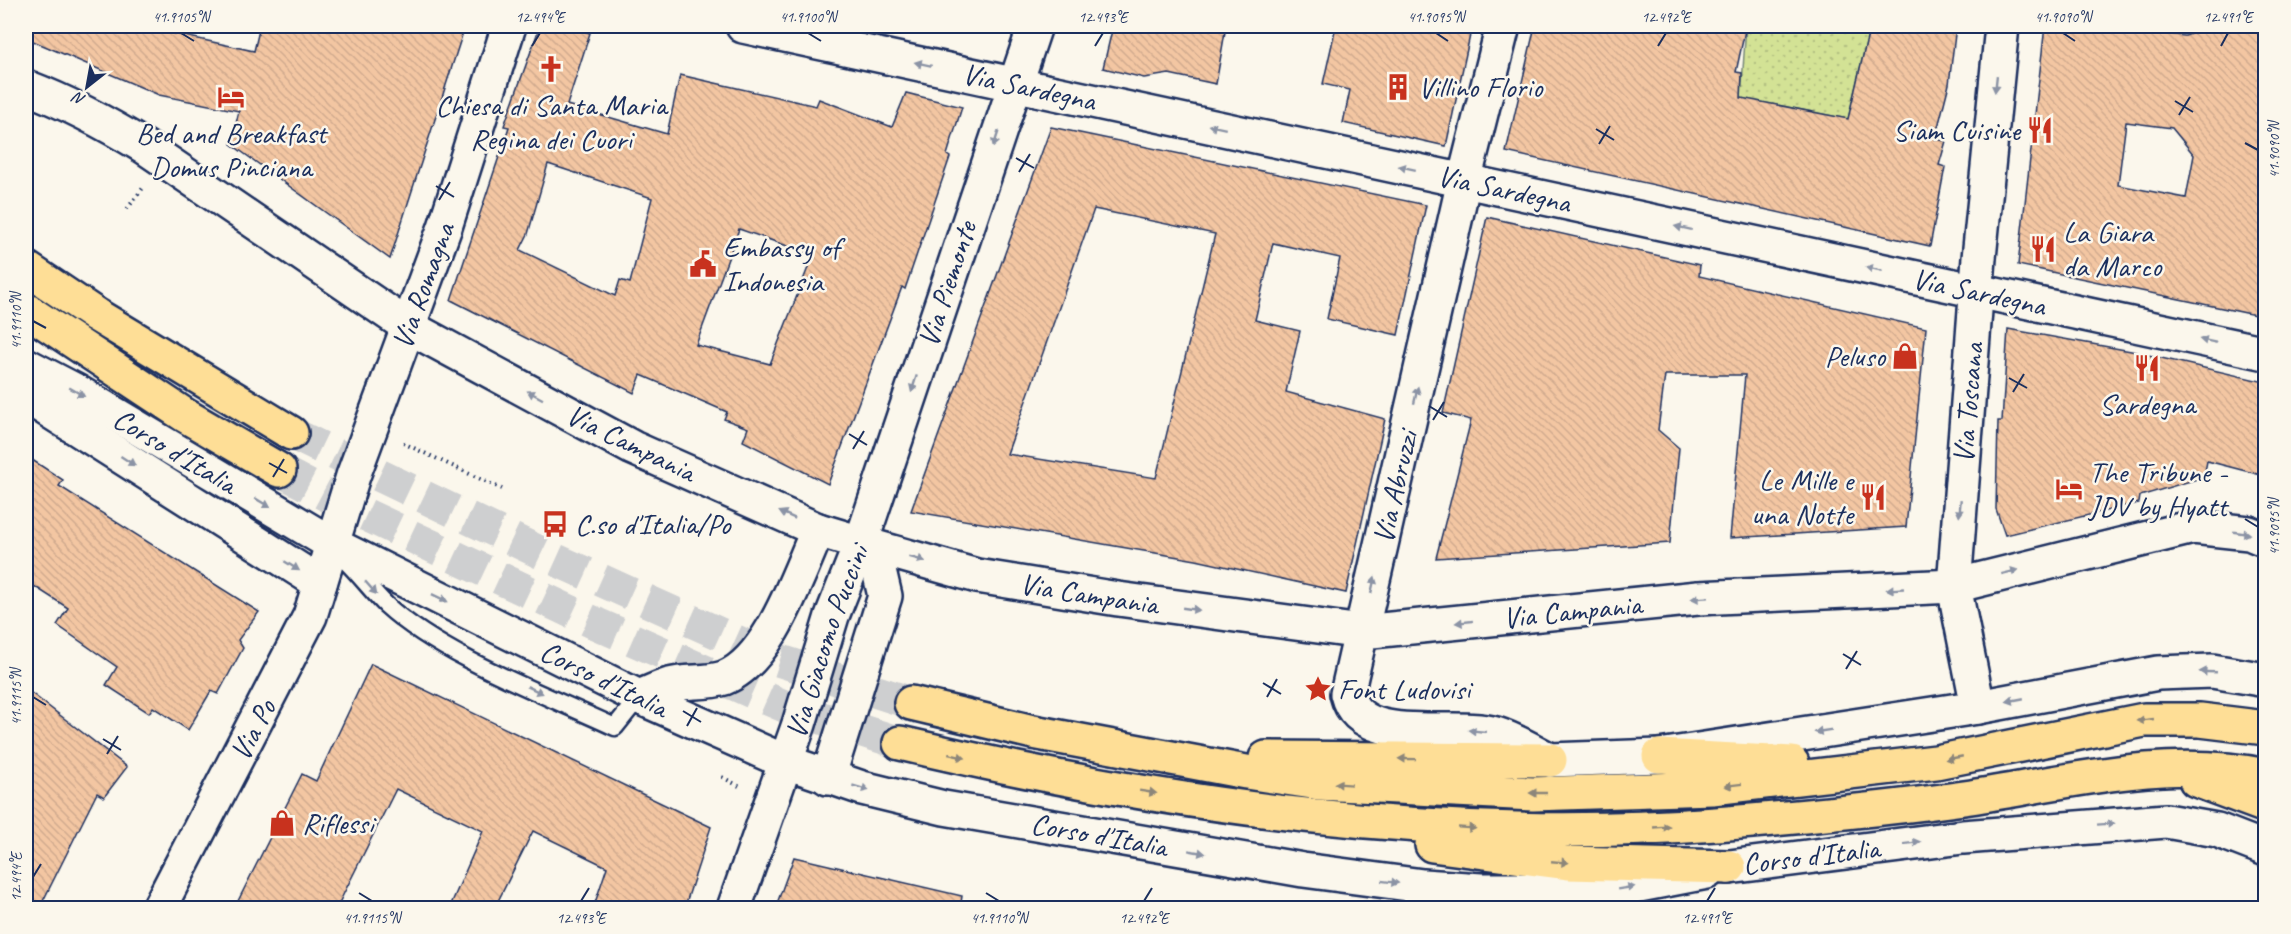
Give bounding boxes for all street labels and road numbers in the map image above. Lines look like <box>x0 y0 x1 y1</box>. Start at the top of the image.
street label: Via Sardegna <box>959 54 1101 120</box>
street label: Via Sardegna <box>1434 156 1576 222</box>
street label: Via Piemonte <box>909 214 986 352</box>
street label: Via Romagna <box>383 216 464 354</box>
street label: Via Sardegna <box>1909 259 2051 325</box>
street label: Via Toscana <box>1944 339 1992 465</box>
street label: Via Campania <box>560 395 704 492</box>
street label: Corso d'Italia <box>106 399 246 504</box>
street label: Via Abruzzi <box>1364 424 1427 547</box>
street label: Via Giacomo Puccini <box>776 536 878 743</box>
street label: Via Campania <box>1017 564 1163 624</box>
street label: Via Campania <box>1501 585 1646 637</box>
street label: Corso d'Italia <box>534 632 676 727</box>
street label: Via Po <box>221 692 285 767</box>
street label: Corso d'Italia <box>1028 804 1173 866</box>
street label: Corso d'Italia <box>1741 828 1884 883</box>

